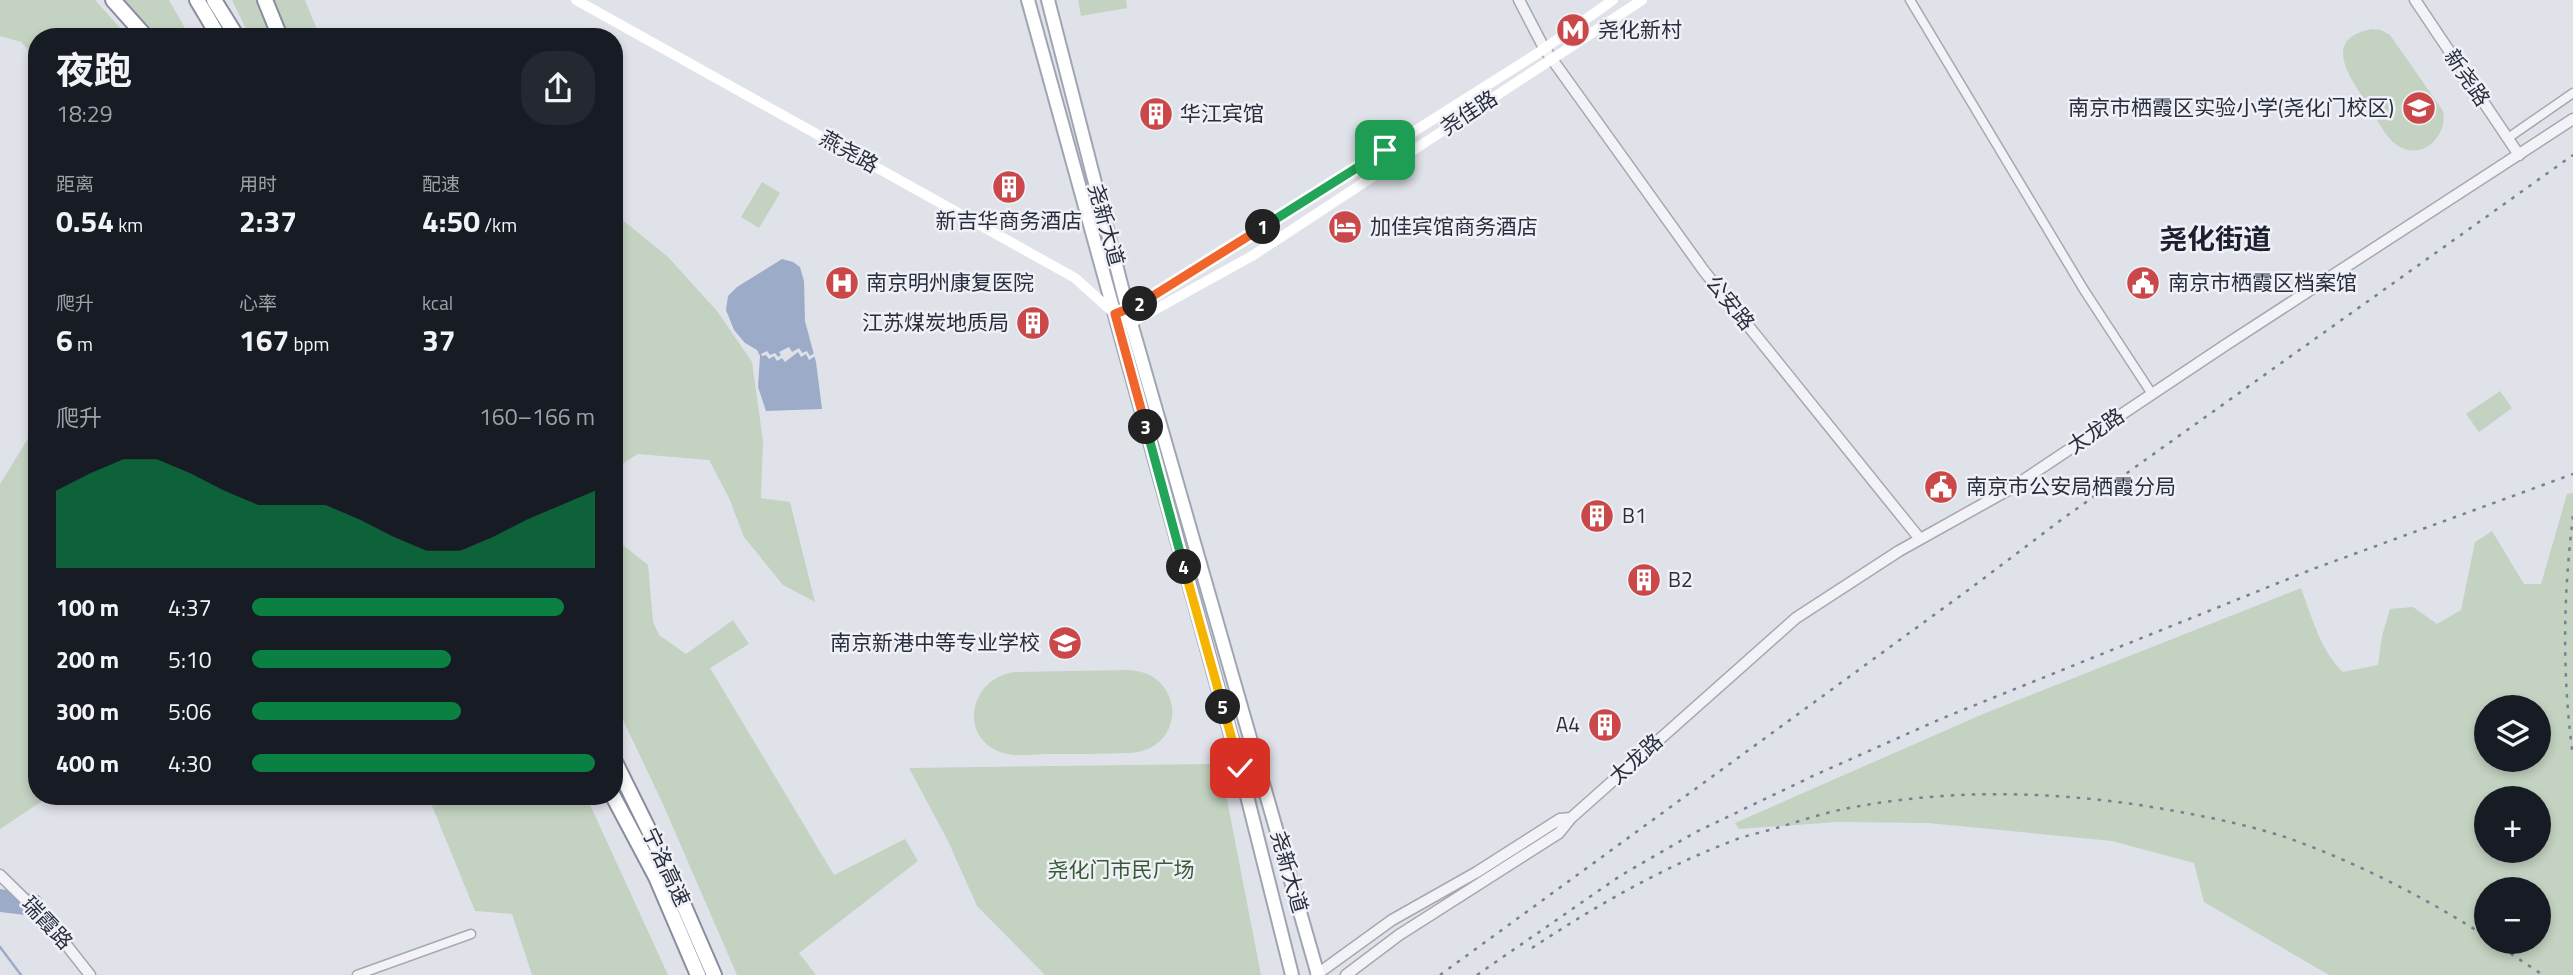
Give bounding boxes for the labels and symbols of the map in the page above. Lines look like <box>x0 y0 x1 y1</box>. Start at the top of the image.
metro station icon: 尧化新村 <box>1554 11 1592 49</box>
place label: 尧化新村 <box>1598 13 1682 45</box>
street label: 新尧路 <box>2437 42 2499 113</box>
street label: 尧佳路 <box>1433 82 1504 143</box>
school or university icon: 南京市栖霞区实验小学(尧化门校区) <box>2400 89 2438 127</box>
place label: 南京市栖霞区实验小学(尧化门校区) <box>2068 91 2394 123</box>
building icon: 华江宾馆 <box>1137 95 1175 133</box>
place label: 华江宾馆 <box>1180 97 1264 129</box>
pin <box>1355 120 1415 180</box>
street label: 燕尧路 <box>814 122 885 180</box>
building icon: 新吉华商务酒店 <box>990 168 1028 206</box>
street label: 尧新大道 <box>1081 180 1133 269</box>
place label: 新吉华商务酒店 <box>936 204 1083 236</box>
hotel icon: 加佳宾馆商务酒店 <box>1326 208 1364 246</box>
pin: 1 <box>1246 210 1280 244</box>
place label: 加佳宾馆商务酒店 <box>1370 210 1538 242</box>
district label: 尧化街道 <box>2159 217 2271 260</box>
hospital icon: 南京明州康复医院 <box>823 264 861 302</box>
public building icon: 南京市栖霞区档案馆 <box>2124 264 2162 302</box>
place label: 南京明州康复医院 <box>866 266 1034 298</box>
place label: 南京市栖霞区档案馆 <box>2168 266 2357 298</box>
street label: 公安路 <box>1699 268 1763 337</box>
pin: 2 <box>1122 286 1158 322</box>
building icon: 江苏煤炭地质局 <box>1014 304 1052 342</box>
place label: 江苏煤炭地质局 <box>862 306 1009 338</box>
street label: 太龙路 <box>2060 399 2131 461</box>
pin: 3 <box>1128 410 1164 444</box>
public building icon: 南京市公安局栖霞分局 <box>1922 468 1960 506</box>
place label: 南京市公安局栖霞分局 <box>1966 470 2176 502</box>
building icon: B1 <box>1578 497 1616 535</box>
place label: B1 <box>1622 499 1647 531</box>
pin: 4 <box>1166 550 1202 584</box>
building icon: B2 <box>1625 561 1663 599</box>
place label: B2 <box>1668 563 1693 595</box>
school or university icon: 南京新港中等专业学校 <box>1046 624 1084 662</box>
place label: 南京新港中等专业学校 <box>830 626 1040 658</box>
pin: 5 <box>1206 690 1240 724</box>
building icon: A4 <box>1586 706 1624 744</box>
place label: A4 <box>1556 708 1580 740</box>
street label: 太龙路 <box>1601 725 1669 791</box>
pin <box>1210 738 1270 798</box>
street label: 宁洛高速 <box>635 822 699 911</box>
street label: 尧新大道 <box>1263 827 1317 917</box>
park label: 尧化门市民广场 <box>1048 853 1195 885</box>
street label: 瑞霞路 <box>15 888 81 956</box>

